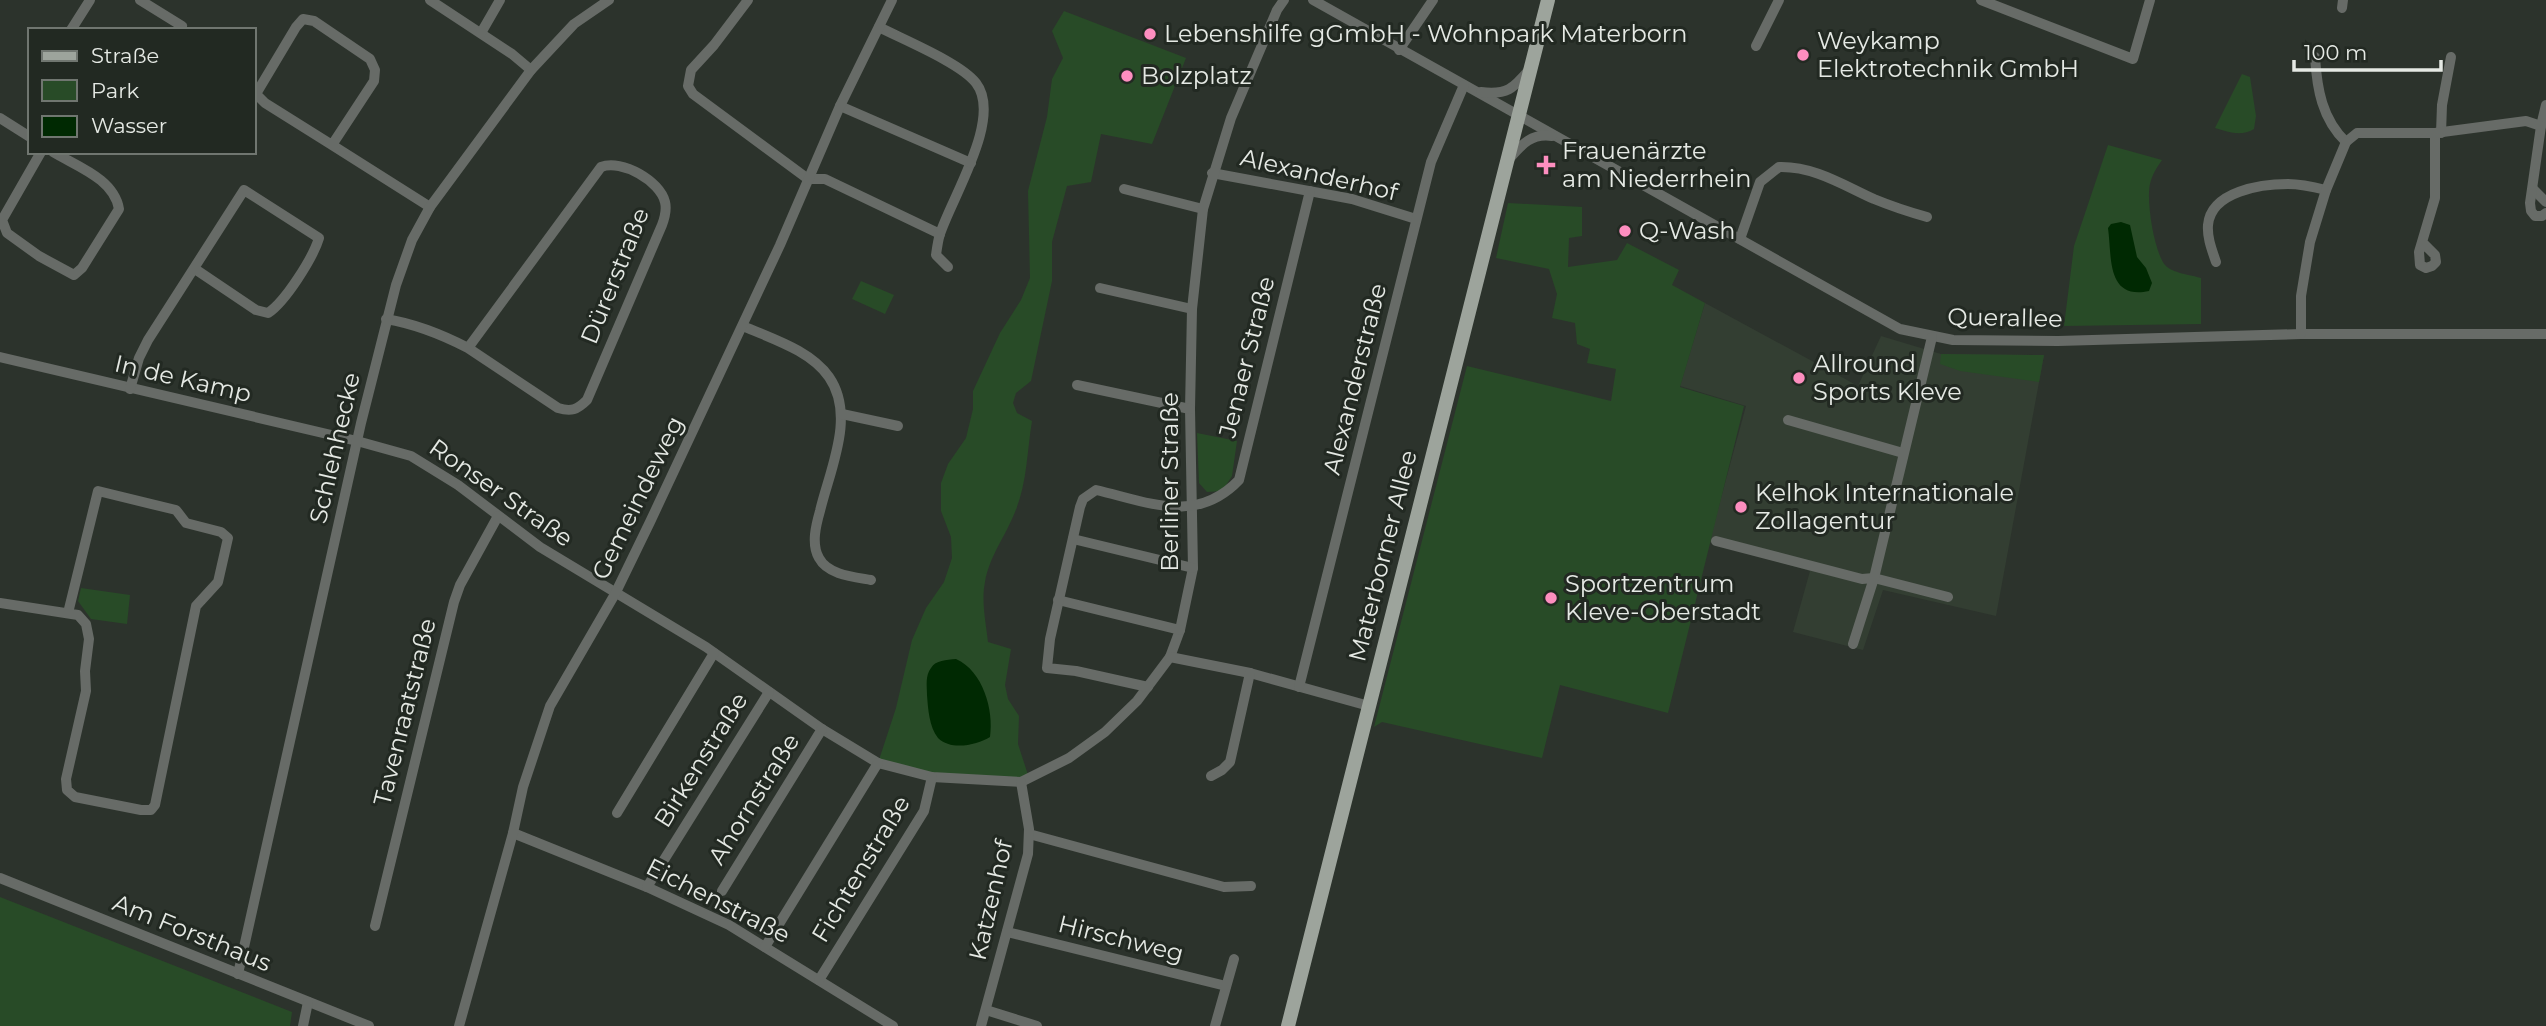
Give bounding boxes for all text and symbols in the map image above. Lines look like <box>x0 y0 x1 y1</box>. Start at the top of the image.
place label: Lebenshilfe gGmbH - Wohnpark Materborn <box>1164 19 1688 48</box>
marker: Lebenshilfe gGmbH - Wohnpark Materborn <box>1142 26 1158 42</box>
place label: Weykamp Elektrotechnik GmbH <box>1817 26 2079 83</box>
legend <box>28 28 256 154</box>
scale bar <box>2294 28 2441 72</box>
text: 100 m <box>2304 40 2367 65</box>
text: Straße <box>91 43 159 68</box>
marker: Weykamp Elektrotechnik GmbH <box>1795 47 1811 63</box>
place label: Bolzplatz <box>1141 61 1252 90</box>
marker: Bolzplatz <box>1119 68 1135 84</box>
text: Park <box>91 78 139 103</box>
text: Wasser <box>91 113 167 138</box>
place label: Frauenärzte am Niederrhein <box>1562 136 1751 193</box>
street label: Alexanderhof <box>1238 142 1401 207</box>
marker: Frauenärzte am Niederrhein <box>1536 155 1556 175</box>
street label: Dürerstraße <box>574 204 655 348</box>
place label: Q-Wash <box>1639 216 1735 245</box>
marker: Q-Wash <box>1617 223 1633 239</box>
street label: Jenaer Straße <box>1212 273 1281 441</box>
street label: Alexanderstraße <box>1317 280 1392 477</box>
street label: Querallee <box>1947 302 2063 333</box>
street label: In de Kamp <box>112 349 254 408</box>
place label: Allround Sports Kleve <box>1813 349 1962 406</box>
street label: Schlehhecke <box>303 370 366 526</box>
marker: Allround Sports Kleve <box>1791 370 1807 386</box>
street label: Berliner Straße <box>1155 392 1184 572</box>
street label: Gemeindeweg <box>586 411 690 584</box>
street label: Ronser Straße <box>424 432 579 553</box>
street label: Materborner Allee <box>1342 447 1423 665</box>
place label: Kelhok Internationale Zollagentur <box>1755 478 2014 535</box>
marker: Kelhok Internationale Zollagentur <box>1733 499 1749 515</box>
place label: Sportzentrum Kleve-Oberstadt <box>1565 569 1761 626</box>
marker: Sportzentrum Kleve-Oberstadt <box>1543 590 1559 606</box>
street label: Tavenraatstraße <box>367 615 442 808</box>
street label: Birkenstraße <box>648 687 754 832</box>
street label: Ahornstraße <box>702 728 805 870</box>
street label: Fichtenstraße <box>805 790 916 947</box>
street label: Katzenhof <box>963 836 1019 963</box>
street label: Eichenstraße <box>641 852 795 949</box>
street label: Am Forsthaus <box>109 888 276 977</box>
street label: Hirschweg <box>1055 909 1187 968</box>

